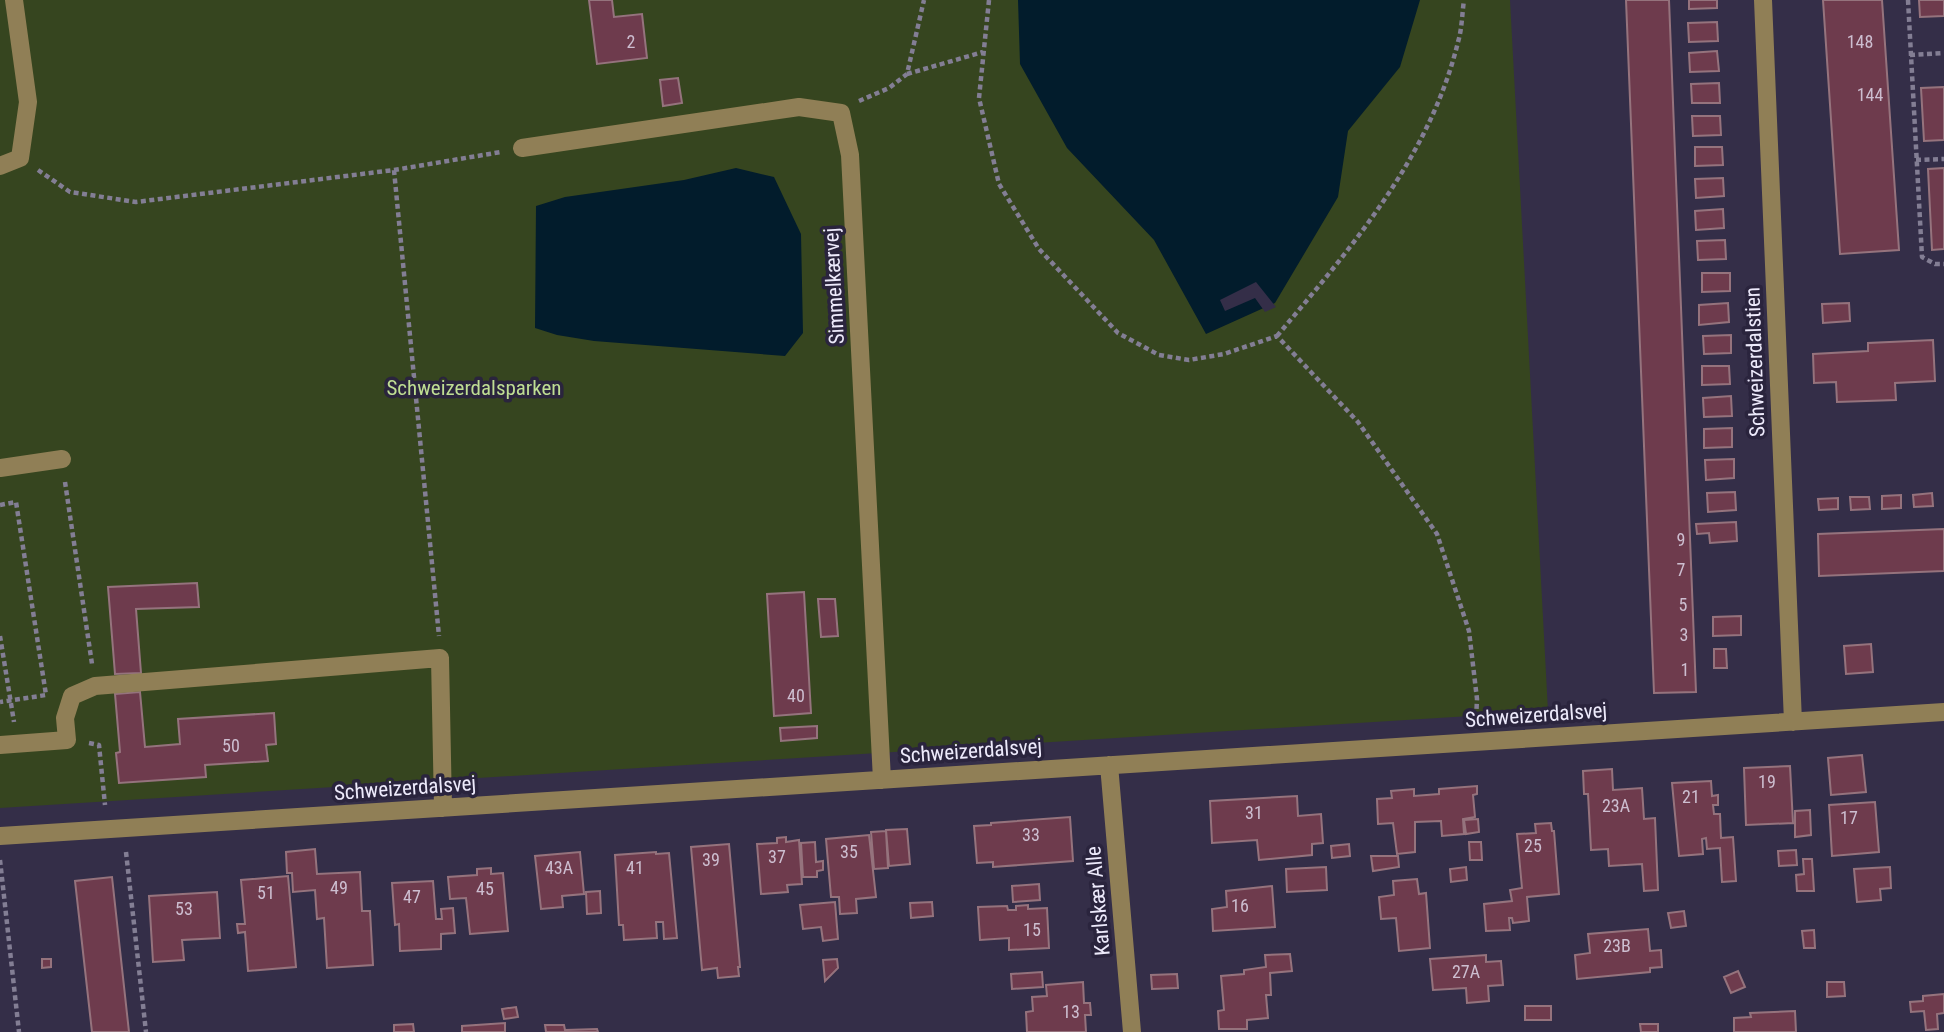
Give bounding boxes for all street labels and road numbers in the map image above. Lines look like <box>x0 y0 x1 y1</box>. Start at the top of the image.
street label: Simmelkærvej <box>819 227 849 345</box>
street label: Schweizerdalstien <box>1740 287 1770 437</box>
street label: Schweizerdalsvej <box>1464 698 1608 732</box>
street label: Schweizerdalsvej <box>899 734 1043 768</box>
street label: Schweizerdalsvej <box>333 771 477 805</box>
street label: Karlskær Alle <box>1081 845 1115 957</box>

